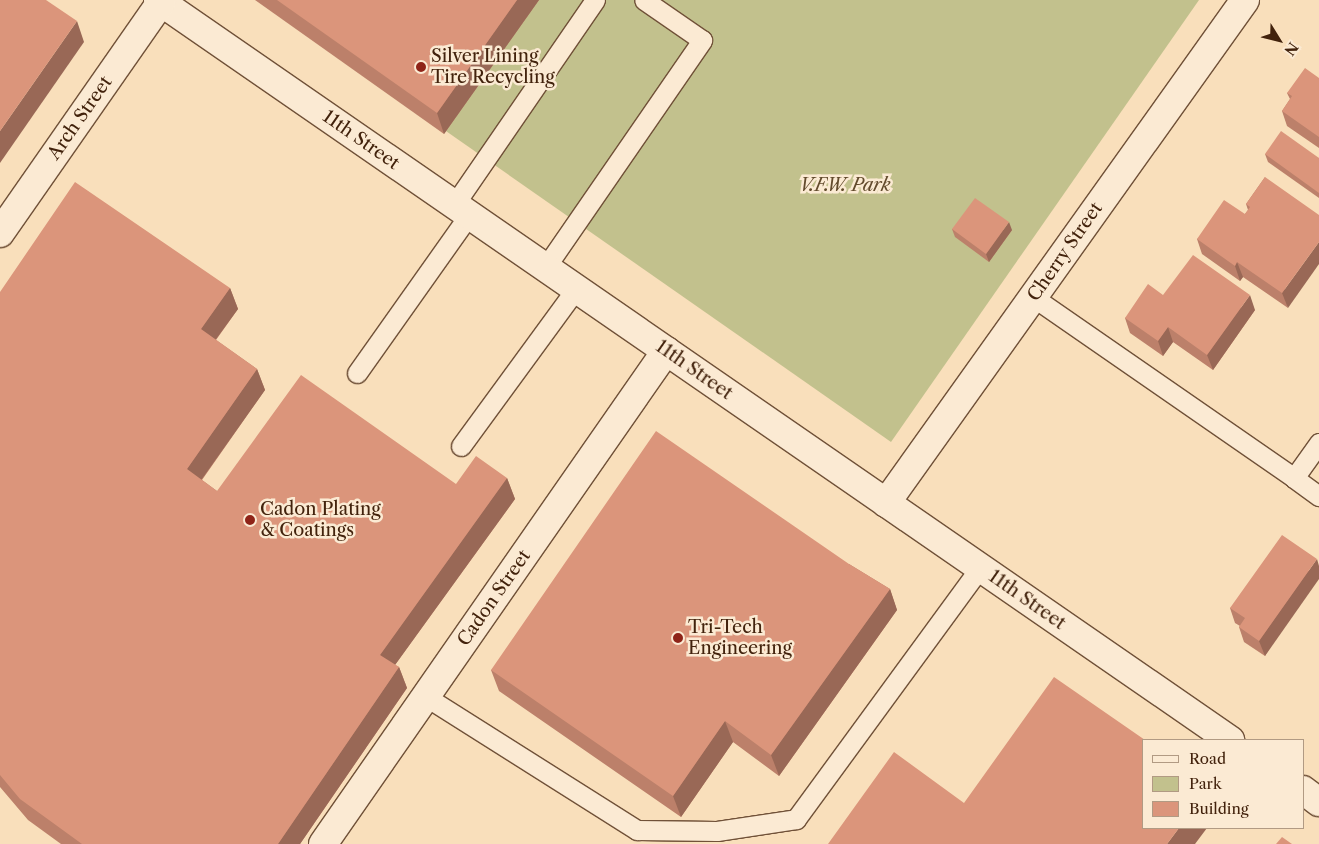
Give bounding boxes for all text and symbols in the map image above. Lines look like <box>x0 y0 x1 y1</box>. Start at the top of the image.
north arrow <box>1254 15 1304 65</box>
text: N <box>1280 39 1302 59</box>
place label: Silver Lining Tire Recycling <box>431 46 555 88</box>
marker: Silver Lining Tire Recycling <box>415 61 427 73</box>
street label: Arch Street <box>43 72 117 164</box>
street label: 11th Street <box>319 106 403 174</box>
park label: V.F.W. Park <box>799 174 891 196</box>
street label: Cherry Street <box>1023 198 1107 306</box>
street label: 11th Street <box>652 336 736 404</box>
place label: Cadon Plating & Coatings <box>260 499 381 542</box>
marker: Cadon Plating & Coatings <box>244 514 256 526</box>
street label: Cadon Street <box>453 546 535 650</box>
street label: 11th Street <box>985 566 1069 634</box>
place label: Tri-Tech Engineering <box>688 617 792 660</box>
marker: Tri-Tech Engineering <box>672 632 684 644</box>
legend <box>1142 739 1304 829</box>
text: Road <box>1189 749 1226 768</box>
text: Park <box>1189 774 1222 793</box>
text: Building <box>1189 799 1249 818</box>

